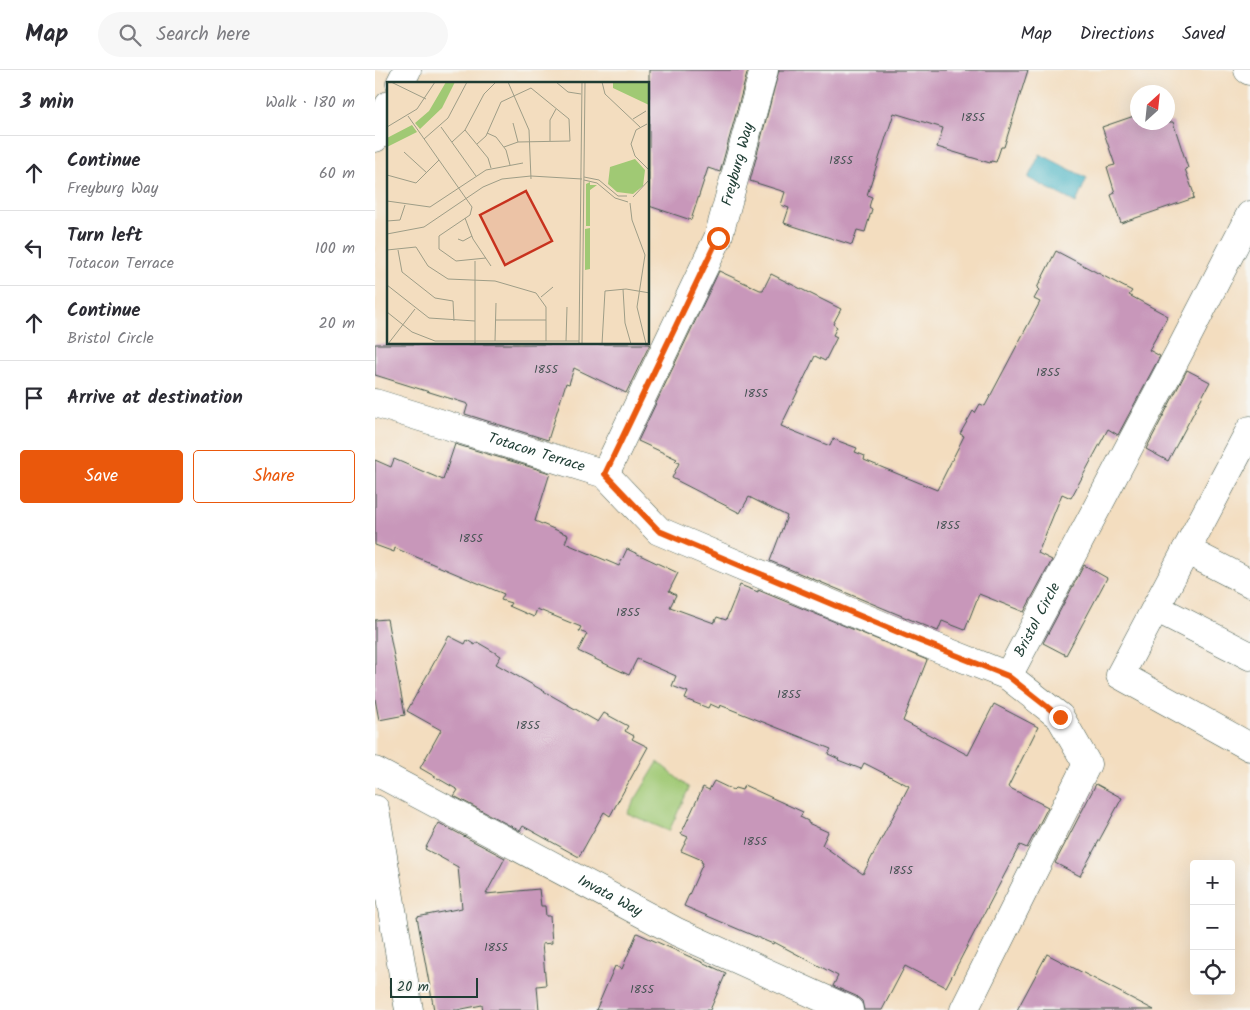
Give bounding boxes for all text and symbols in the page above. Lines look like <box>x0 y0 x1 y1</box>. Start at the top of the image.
search box <box>98 12 448 57</box>
text: Map <box>25 15 68 54</box>
text: Search here <box>156 20 250 50</box>
text: Map <box>1020 20 1052 49</box>
text: Directions <box>1080 20 1154 49</box>
text: Saved <box>1182 20 1225 49</box>
icon: search <box>116 21 144 49</box>
inset map <box>387 82 650 345</box>
north arrow <box>1130 85 1175 130</box>
text: 3 min <box>20 86 74 119</box>
text: Walk · 180 m <box>265 90 355 115</box>
house number: 1855 <box>961 108 986 127</box>
street label: Freyburg Way <box>715 119 761 209</box>
text: Continue <box>67 146 140 176</box>
house number: 1855 <box>829 151 854 170</box>
icon: ahead <box>20 159 48 187</box>
text: 60 m <box>319 161 355 186</box>
text: Freyburg Way <box>67 176 158 201</box>
text: Turn left <box>67 221 142 251</box>
route start <box>707 227 730 250</box>
icon: left <box>20 234 48 262</box>
text: 100 m <box>315 236 355 261</box>
text: Totacon Terrace <box>67 251 174 276</box>
text: Continue <box>67 296 140 326</box>
icon: ahead <box>20 309 48 337</box>
text: 20 m <box>319 311 355 336</box>
text: Bristol Circle <box>67 326 154 351</box>
house number: 1855 <box>534 360 559 379</box>
house number: 1855 <box>1036 363 1061 382</box>
text: Arrive at destination <box>67 383 243 413</box>
icon: arrive <box>20 384 48 412</box>
house number: 1855 <box>744 384 769 403</box>
street label: Totacon Terrace <box>485 427 588 479</box>
button: Save <box>20 450 183 503</box>
button: Share <box>193 450 355 503</box>
house number: 1855 <box>936 516 961 535</box>
house number: 1855 <box>459 529 484 548</box>
street label: Bristol Circle <box>1008 578 1067 661</box>
house number: 1855 <box>616 603 641 622</box>
house number: 1855 <box>777 685 802 704</box>
route end <box>1049 706 1072 729</box>
house number: 1855 <box>516 716 541 735</box>
house number: 1855 <box>743 832 768 851</box>
map controls <box>1190 860 1235 995</box>
button: + <box>1190 860 1235 905</box>
house number: 1855 <box>889 861 914 880</box>
street label: Invata Way <box>573 869 647 924</box>
button: − <box>1190 905 1235 950</box>
house number: 1855 <box>484 938 509 957</box>
button: locate <box>1190 950 1235 995</box>
scale bar <box>390 975 477 998</box>
text: 20 m <box>397 976 429 998</box>
house number: 1855 <box>630 980 655 999</box>

